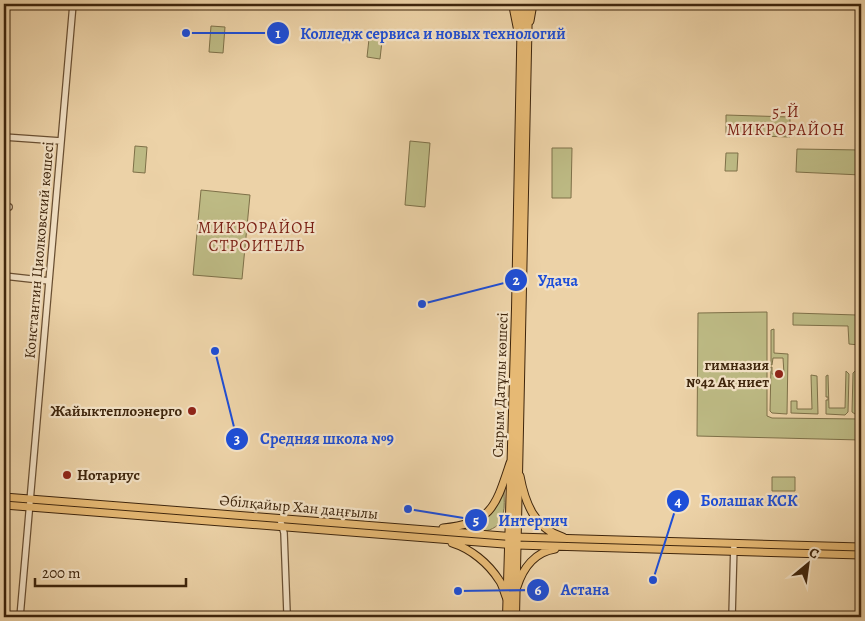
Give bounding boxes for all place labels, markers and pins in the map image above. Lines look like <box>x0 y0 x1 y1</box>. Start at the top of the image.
callout: Колледж сервиса и новых технологий <box>266 18 576 49</box>
callout: Удача <box>503 265 588 296</box>
place label: гимназия №42 Ақ ниет <box>686 355 769 392</box>
marker: гимназия №42 Ақ ниет <box>773 368 785 380</box>
place label: Жайыктеплоэнерго <box>50 401 182 421</box>
marker: Жайыктеплоэнерго <box>186 405 198 417</box>
callout: Средняя школа №9 <box>225 423 404 454</box>
place label: Нотариус <box>77 465 140 485</box>
marker: Нотариус <box>61 469 73 481</box>
callout: Болашак КСК <box>665 485 808 516</box>
callout: Интертич <box>464 504 578 535</box>
callout: Астана <box>526 574 619 605</box>

